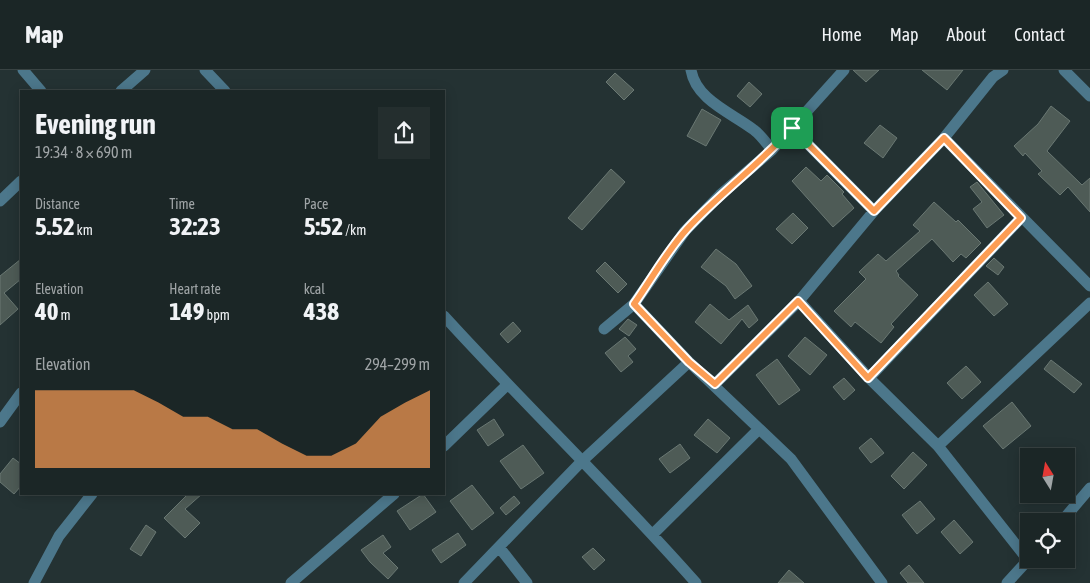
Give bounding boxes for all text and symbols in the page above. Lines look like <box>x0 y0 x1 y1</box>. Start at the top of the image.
text: Map <box>25 21 64 48</box>
text: Home <box>822 24 862 45</box>
text: Map <box>890 24 919 45</box>
text: About <box>947 24 986 45</box>
text: Contact <box>1014 24 1065 45</box>
button: share <box>378 107 430 159</box>
pin <box>771 107 813 149</box>
text: Evening run <box>35 108 156 140</box>
icon: arrive <box>778 114 806 142</box>
text: 19:34 · 8 × 690 m <box>35 143 132 161</box>
text: Distance <box>35 196 80 212</box>
text: Time <box>169 196 195 212</box>
text: Pace <box>304 196 328 212</box>
text: 5.52 <box>35 212 75 240</box>
text: 32:23 <box>169 212 221 240</box>
text: 5:52 <box>304 212 343 240</box>
text: km <box>75 222 93 238</box>
text: /km <box>343 222 366 238</box>
text: Elevation <box>35 281 84 297</box>
text: Heart rate <box>169 281 221 297</box>
text: kcal <box>304 281 325 297</box>
text: 40 <box>35 297 59 325</box>
text: 149 <box>169 297 205 325</box>
text: 438 <box>304 297 339 325</box>
text: m <box>59 307 71 323</box>
text: bpm <box>205 307 230 323</box>
text: Elevation <box>35 355 90 373</box>
text: 294–299 m <box>365 355 430 373</box>
north arrow <box>1020 448 1075 502</box>
map controls <box>1020 448 1075 568</box>
button: locate <box>1020 513 1075 568</box>

